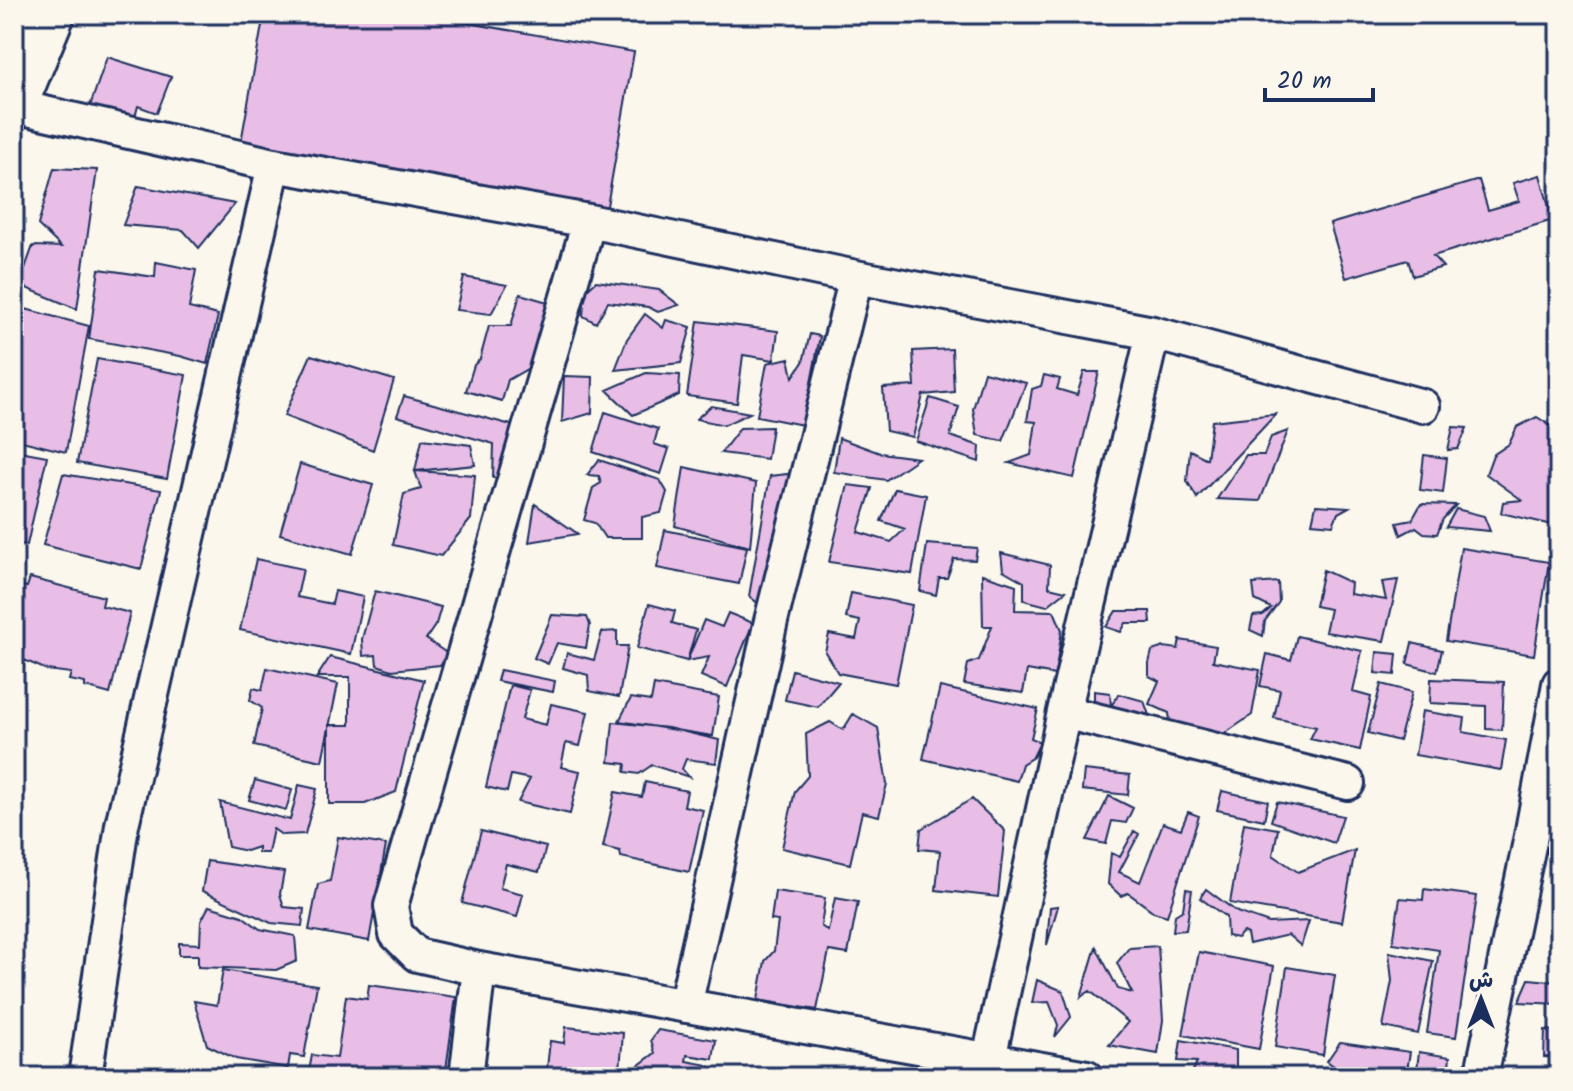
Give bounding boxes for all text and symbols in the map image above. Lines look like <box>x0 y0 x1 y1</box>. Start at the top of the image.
scale bar <box>1265 52 1373 102</box>
text: 20 m <box>1277 62 1332 101</box>
north arrow <box>1441 959 1521 1039</box>
text: ش <box>1469 964 1493 999</box>

